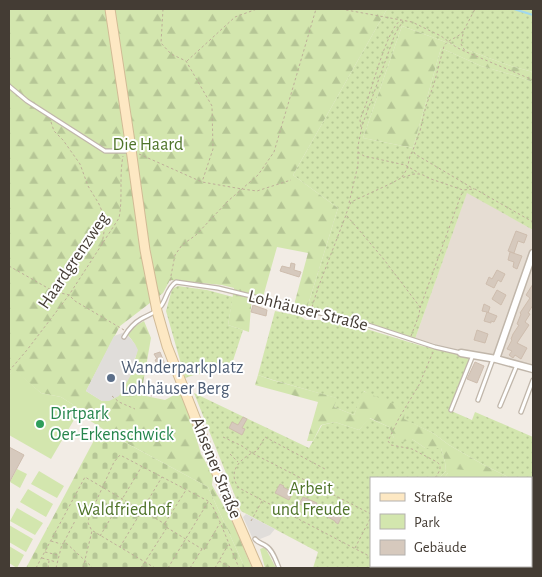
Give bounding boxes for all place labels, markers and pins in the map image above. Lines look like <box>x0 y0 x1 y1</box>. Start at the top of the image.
place label: Wanderparkplatz Lohhäuser Berg <box>121 359 243 398</box>
marker: Wanderparkplatz Lohhäuser Berg <box>105 372 117 384</box>
place label: Dirtpark Oer-Erkenschwick <box>50 405 175 444</box>
marker: Dirtpark Oer-Erkenschwick <box>34 418 46 430</box>

